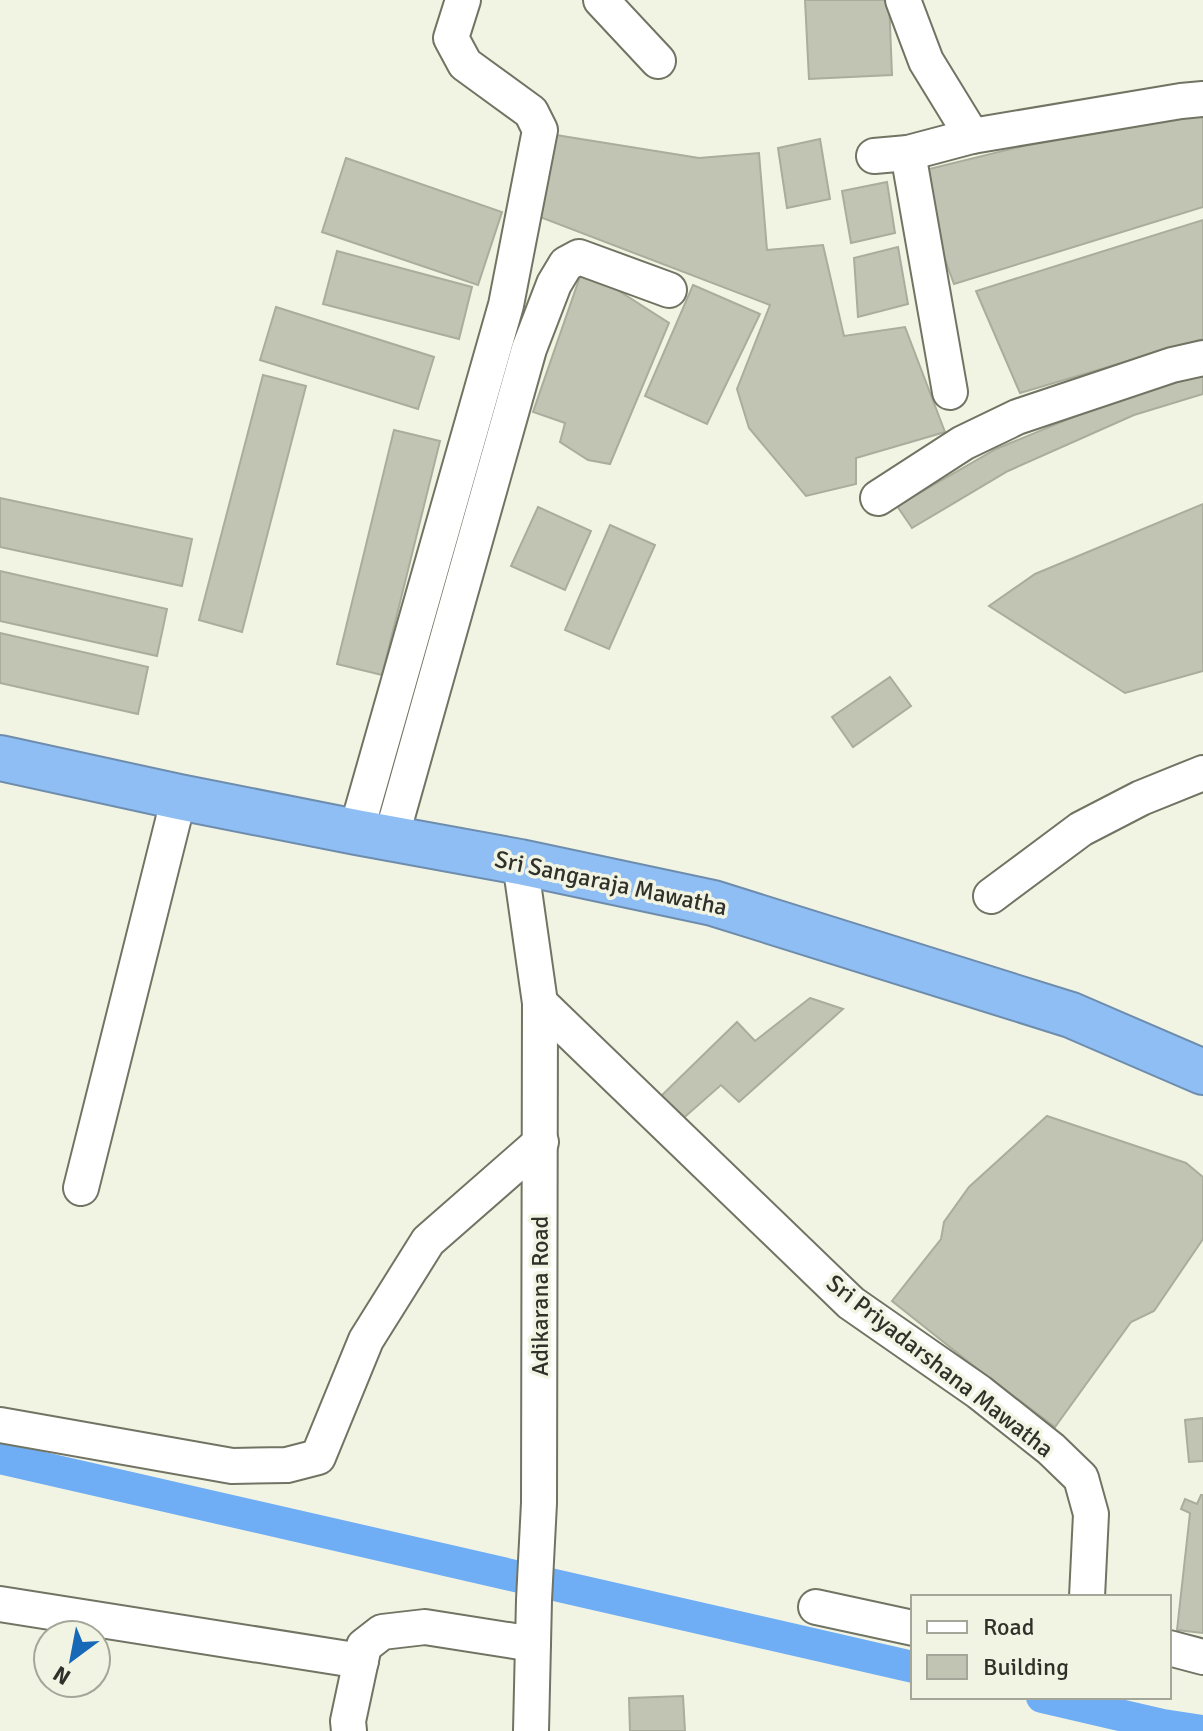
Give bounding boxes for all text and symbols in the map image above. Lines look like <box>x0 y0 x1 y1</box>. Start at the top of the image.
street label: Sri Sangaraja Mawatha <box>492 844 730 922</box>
street label: Adikarana Road <box>525 1216 555 1376</box>
street label: Sri Priyadarshana Mawatha <box>820 1268 1060 1464</box>
legend <box>911 1595 1171 1699</box>
text: Road <box>983 1612 1034 1642</box>
north arrow <box>32 1619 112 1699</box>
text: Building <box>983 1652 1069 1682</box>
text: N <box>48 1660 75 1691</box>

